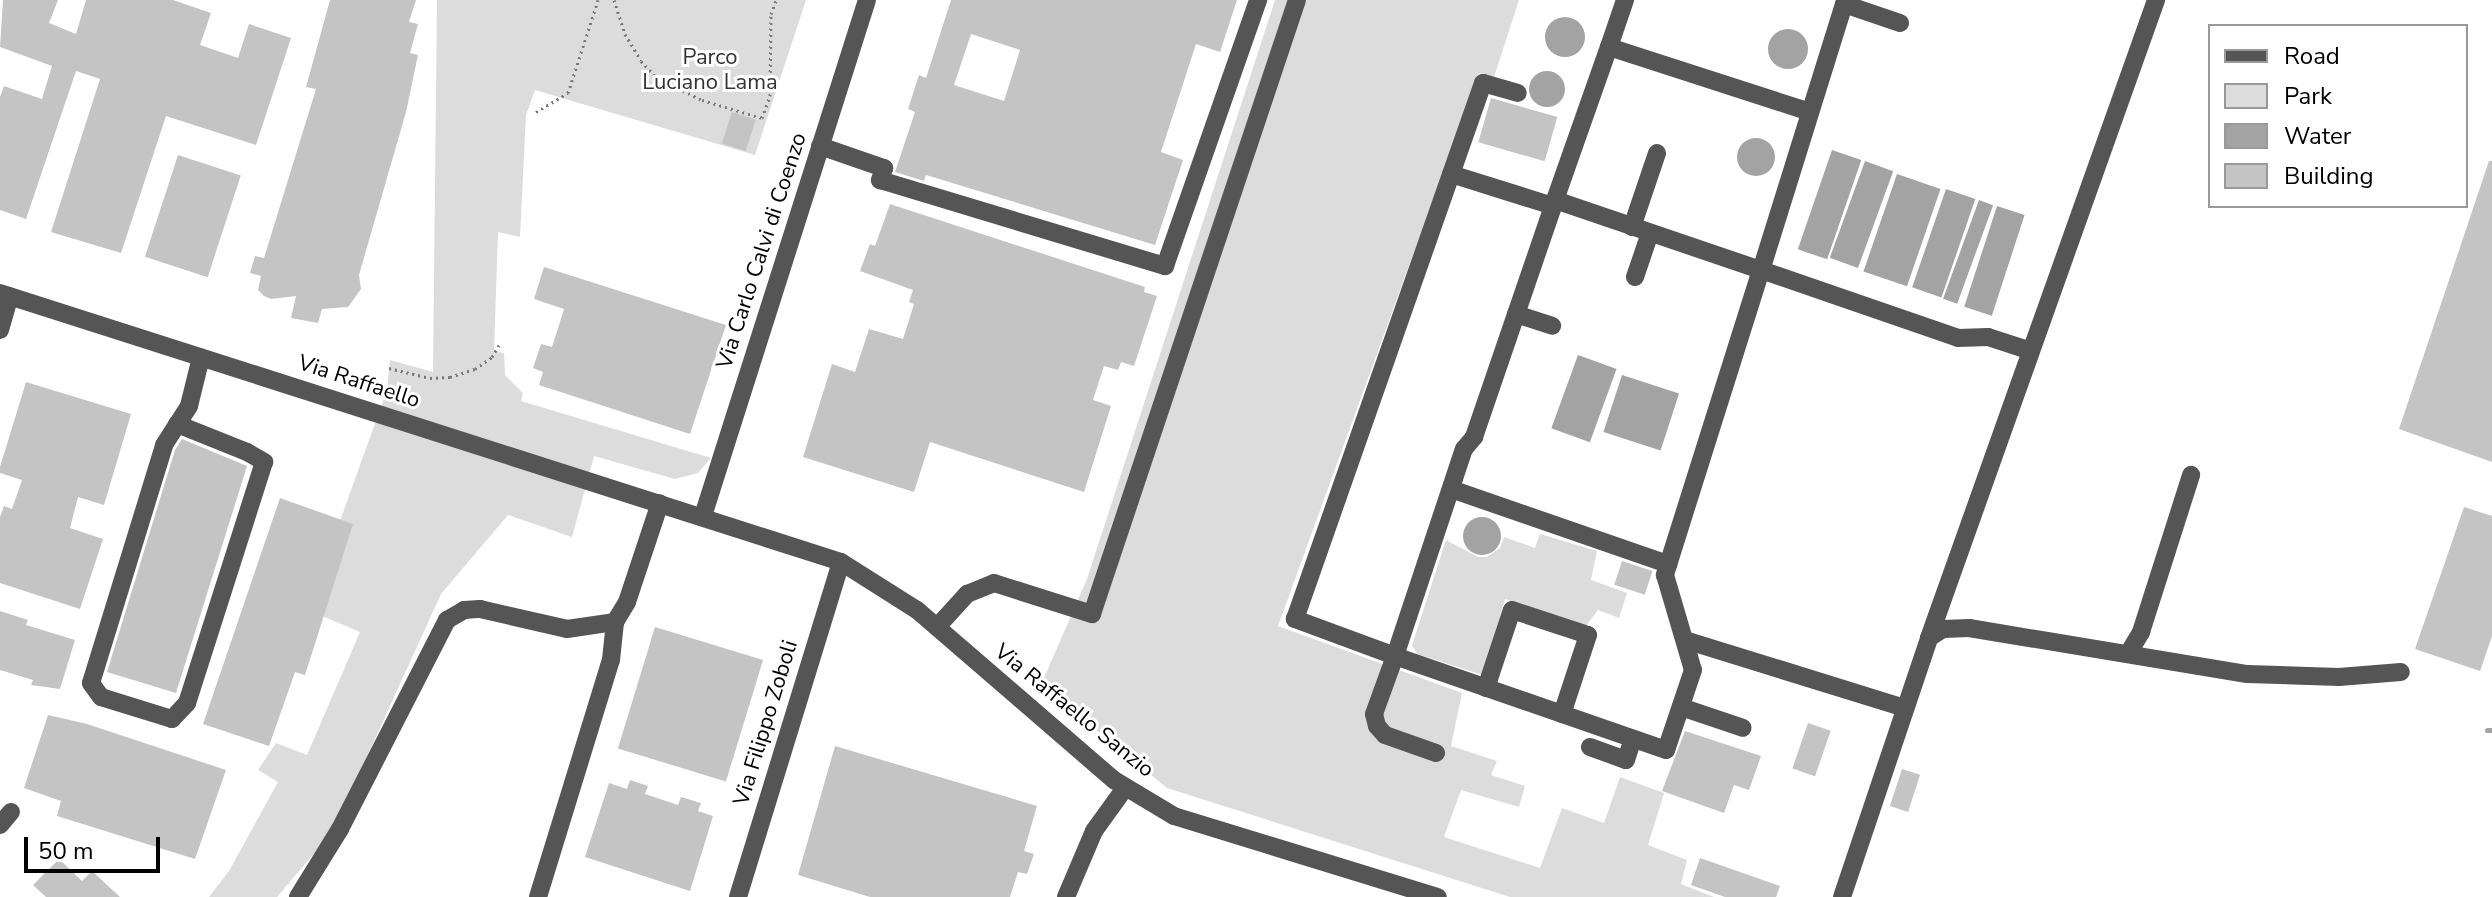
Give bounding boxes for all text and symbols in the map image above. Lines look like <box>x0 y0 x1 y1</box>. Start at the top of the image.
legend <box>2208 24 2468 208</box>
text: Road <box>2284 40 2340 72</box>
park label: Parco Luciano Lama <box>642 44 778 96</box>
text: Park <box>2284 80 2332 112</box>
text: Water <box>2284 120 2351 152</box>
street label: Via Carlo Calvi di Coenzo <box>711 130 813 372</box>
text: Building <box>2284 160 2374 192</box>
street label: Via Raffaello <box>295 350 423 414</box>
street label: Via Filippo Zoboli <box>728 637 804 809</box>
street label: Via Raffaello Sanzio <box>989 639 1159 783</box>
scale bar <box>28 821 164 871</box>
text: 50 m <box>38 835 94 867</box>

